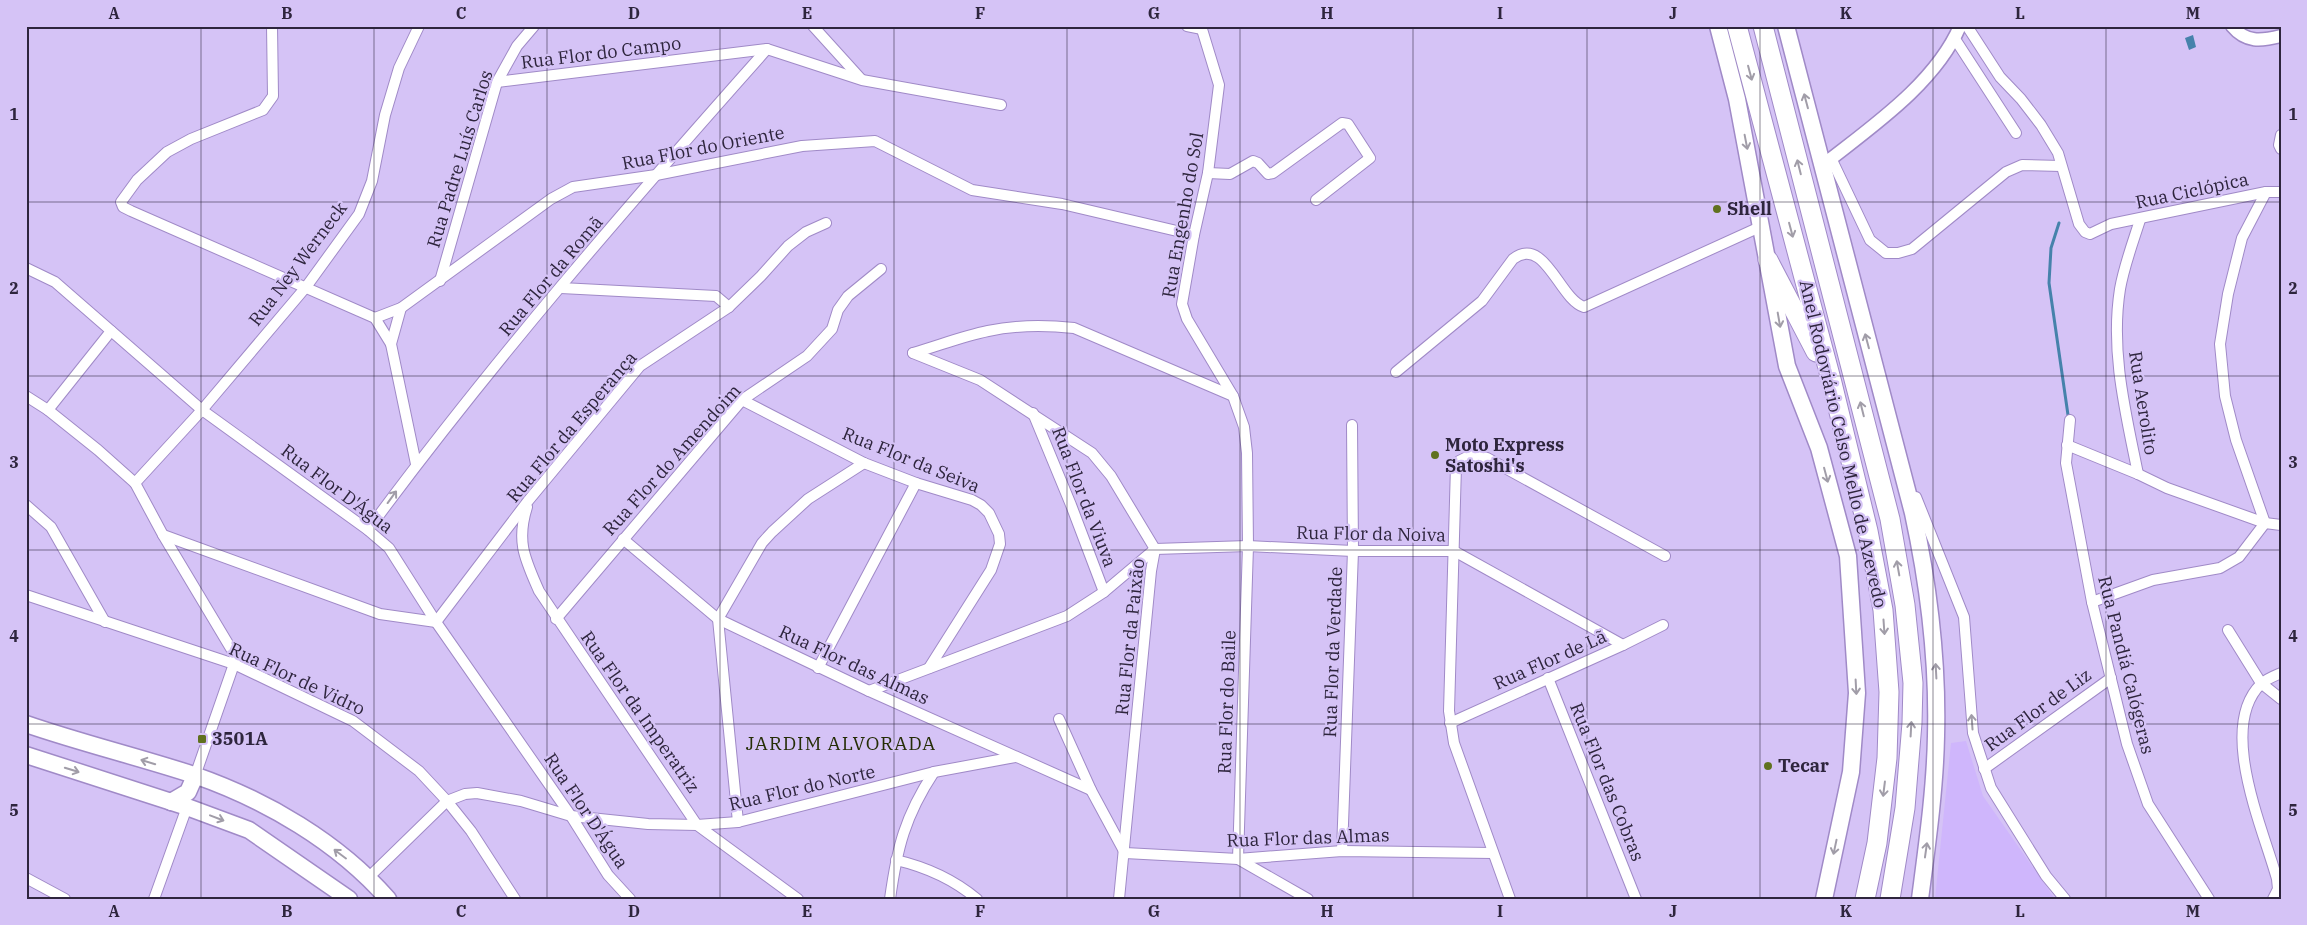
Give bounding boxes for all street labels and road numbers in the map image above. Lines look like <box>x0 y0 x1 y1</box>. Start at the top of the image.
street label: Rua Flor do Campo <box>520 31 682 74</box>
street label: Rua Padre Luís Carlos <box>422 67 498 250</box>
street label: Rua Flor do Oriente <box>620 120 786 175</box>
street label: Rua Engenho do Sol <box>1157 130 1208 300</box>
street label: Rua Ciclópica <box>2133 167 2251 214</box>
street label: Rua Ney Werneck <box>243 197 352 330</box>
street label: Rua Flor da Romã <box>494 211 608 341</box>
street label: Anel Rodoviário Celso Mello de Azevedo <box>1795 278 1892 610</box>
street label: Rua Flor da Esperança <box>502 346 642 507</box>
street label: Rua Aerolito <box>2124 349 2163 456</box>
street label: Rua Flor do Amendoim <box>598 379 746 540</box>
street label: Rua Flor da Seiva <box>839 421 983 498</box>
street label: Rua Flor da Viuva <box>1047 423 1122 571</box>
street label: Rua Flor D'Água <box>277 439 398 538</box>
street label: Rua Flor da Noiva <box>1296 521 1446 546</box>
street label: Rua Flor da Paixão <box>1110 557 1149 717</box>
street label: Rua Flor da Verdade <box>1318 566 1347 738</box>
street label: Rua Pandiá Calógeras <box>2093 573 2160 756</box>
street label: Rua Flor das Almas <box>775 620 933 709</box>
street label: Rua Flor de Lã <box>1490 624 1610 695</box>
street label: Rua Flor da Imperatriz <box>576 626 705 797</box>
street label: Rua Flor do Baile <box>1212 630 1241 774</box>
street label: Rua Flor de Vidro <box>226 637 369 720</box>
street label: Rua Flor de Liz <box>1980 663 2096 756</box>
street label: Rua Flor das Cobras <box>1565 699 1650 864</box>
street label: Rua Flor D'Água <box>539 749 634 873</box>
street label: Rua Flor do Norte <box>726 759 877 816</box>
street label: Rua Flor das Almas <box>1226 823 1390 852</box>

